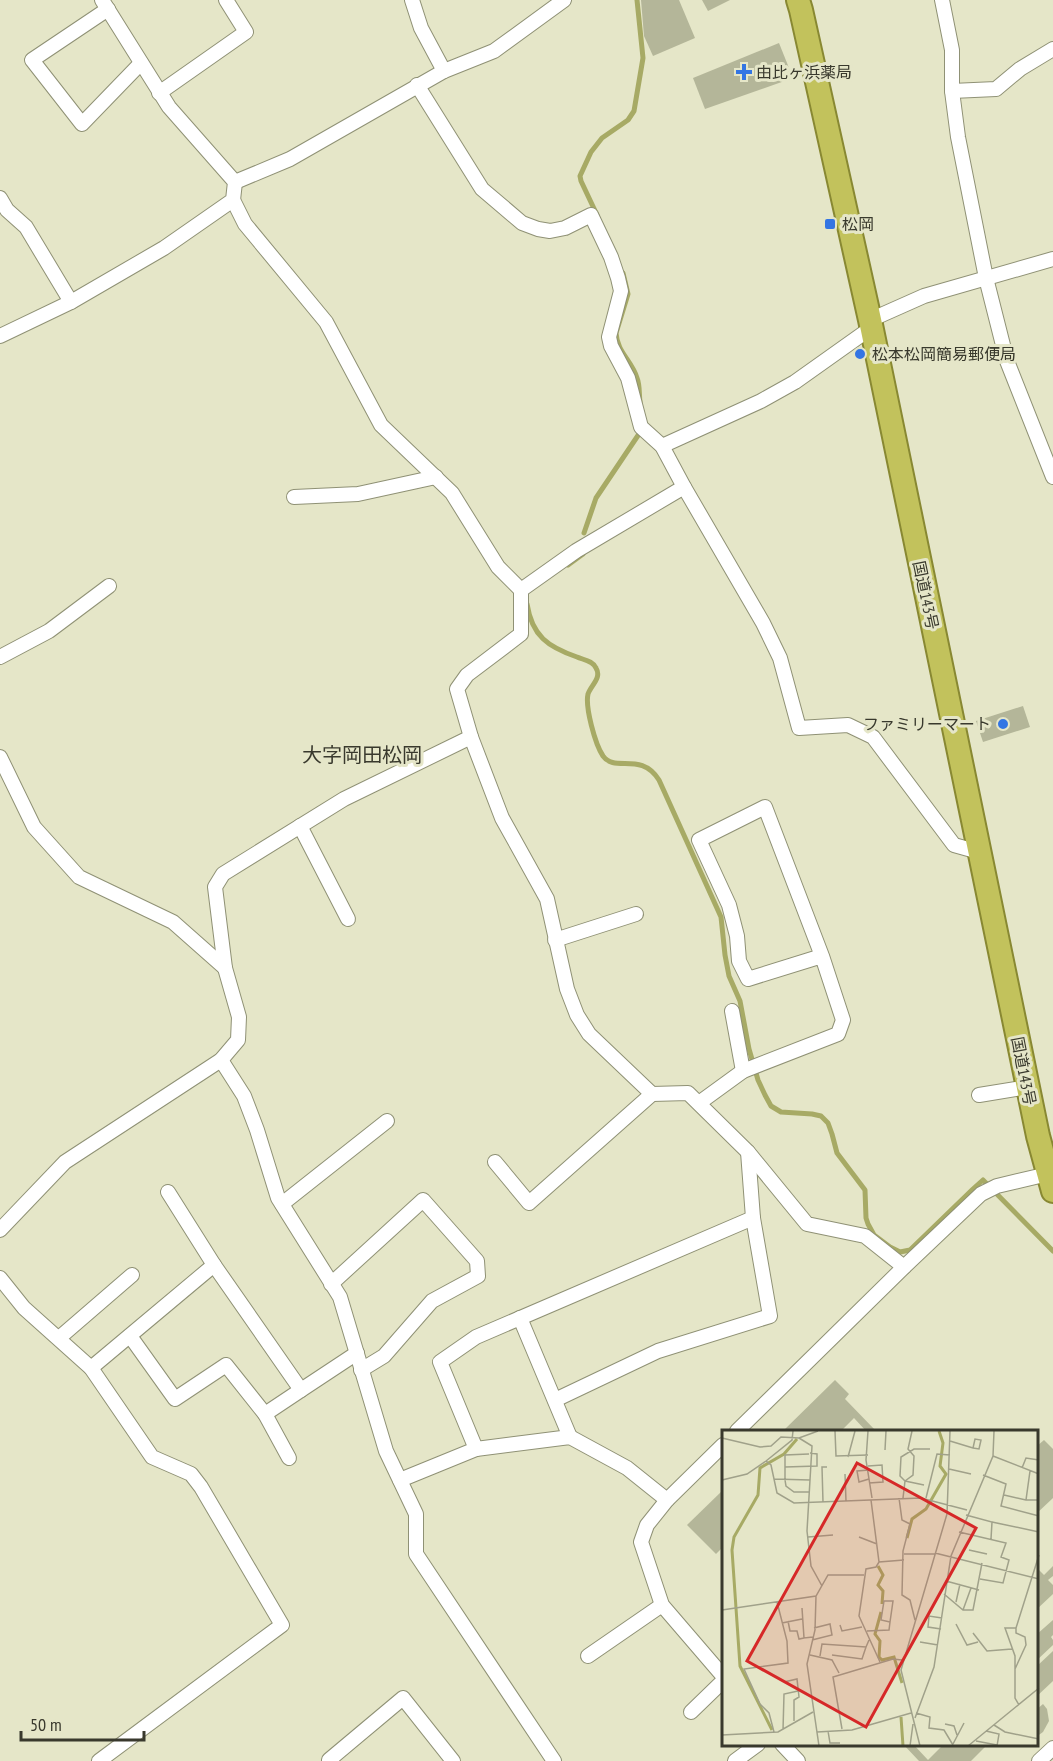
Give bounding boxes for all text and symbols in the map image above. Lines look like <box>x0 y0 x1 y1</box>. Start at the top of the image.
place label: 由比ヶ浜薬局 <box>756 62 852 82</box>
marker: 由比ヶ浜薬局 <box>737 65 751 79</box>
place label: 松岡 <box>842 214 874 234</box>
marker: 松岡 <box>823 217 837 231</box>
place label: 松本松岡簡易郵便局 <box>872 344 1016 364</box>
marker: 松本松岡簡易郵便局 <box>853 347 867 361</box>
street label: 国道143号 <box>909 559 943 631</box>
place label: ファミリーマート <box>863 714 991 734</box>
marker: ファミリーマート <box>996 717 1010 731</box>
district label: 大字岡田松岡 <box>302 742 422 768</box>
street label: 国道143号 <box>1008 1035 1040 1107</box>
inset map <box>722 1430 1038 1746</box>
scale bar <box>21 1704 144 1742</box>
text: 50 m <box>30 1713 62 1736</box>

